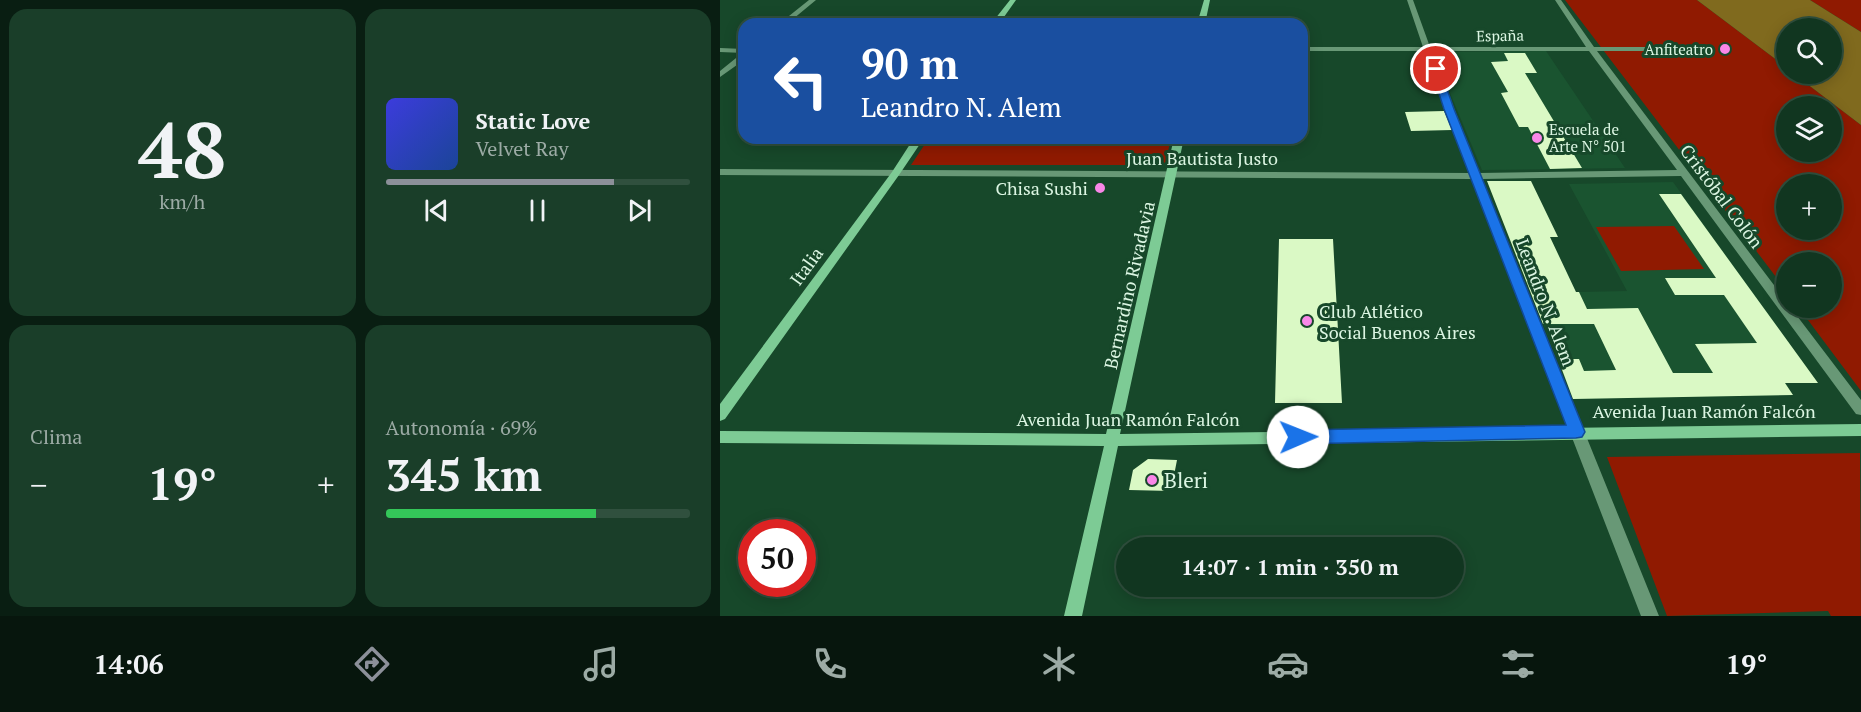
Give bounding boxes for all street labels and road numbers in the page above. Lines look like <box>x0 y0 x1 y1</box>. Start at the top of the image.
street label: España <box>1476 25 1524 45</box>
street label: Cristóbal Colón <box>1675 139 1769 253</box>
street label: Juan Bautista Justo <box>1126 146 1278 170</box>
street label: Bernardino Rivadavia <box>1098 199 1160 371</box>
street label: Leandro N. Alem <box>1511 235 1581 369</box>
street label: Italia <box>784 242 828 290</box>
street label: Avenida Juan Ramón Falcón <box>1592 399 1816 423</box>
street label: Avenida Juan Ramón Falcón <box>1016 407 1240 431</box>

